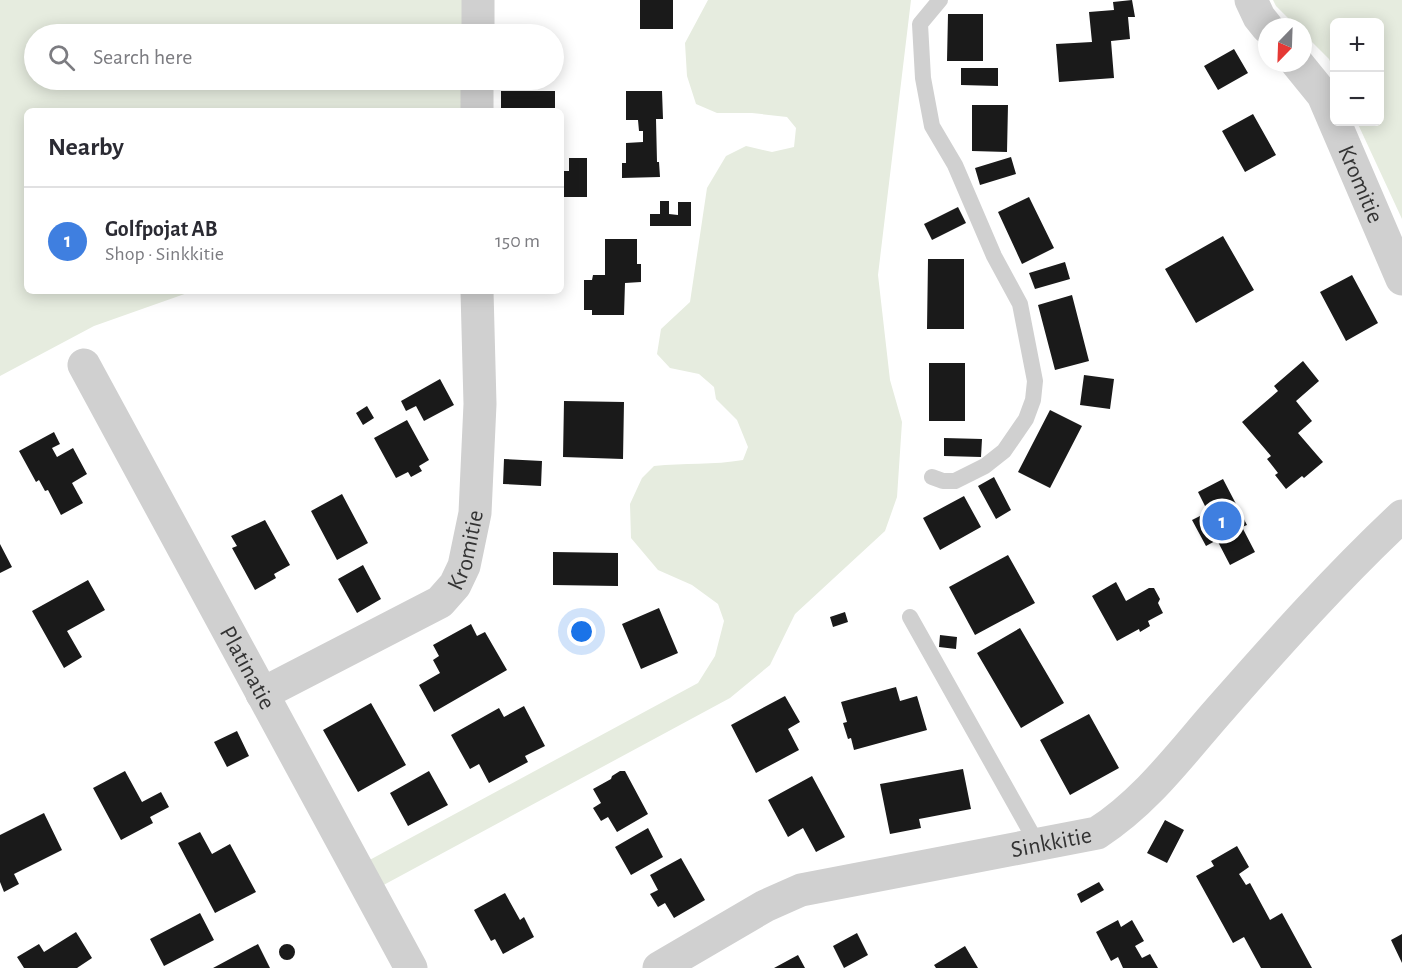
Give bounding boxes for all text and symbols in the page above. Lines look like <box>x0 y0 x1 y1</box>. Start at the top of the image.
north arrow <box>1258 18 1312 72</box>
map controls <box>1330 18 1384 126</box>
button: + <box>1330 18 1384 72</box>
search box <box>24 24 564 90</box>
icon: search <box>45 41 78 74</box>
text: Search here <box>93 46 192 68</box>
button: − <box>1330 72 1384 126</box>
text: Nearby <box>48 134 124 160</box>
street label: Kromitie <box>1333 142 1387 227</box>
text: Golfpojat AB <box>105 218 218 240</box>
text: 1 <box>64 231 71 251</box>
text: 150 m <box>495 231 540 251</box>
text: Shop · Sinkkitie <box>105 244 224 264</box>
pin: 1 <box>1202 498 1242 544</box>
street label: Kromitie <box>443 508 488 594</box>
your location <box>567 617 596 646</box>
street label: Platinatie <box>215 622 279 714</box>
street label: Sinkkitie <box>1009 823 1094 862</box>

